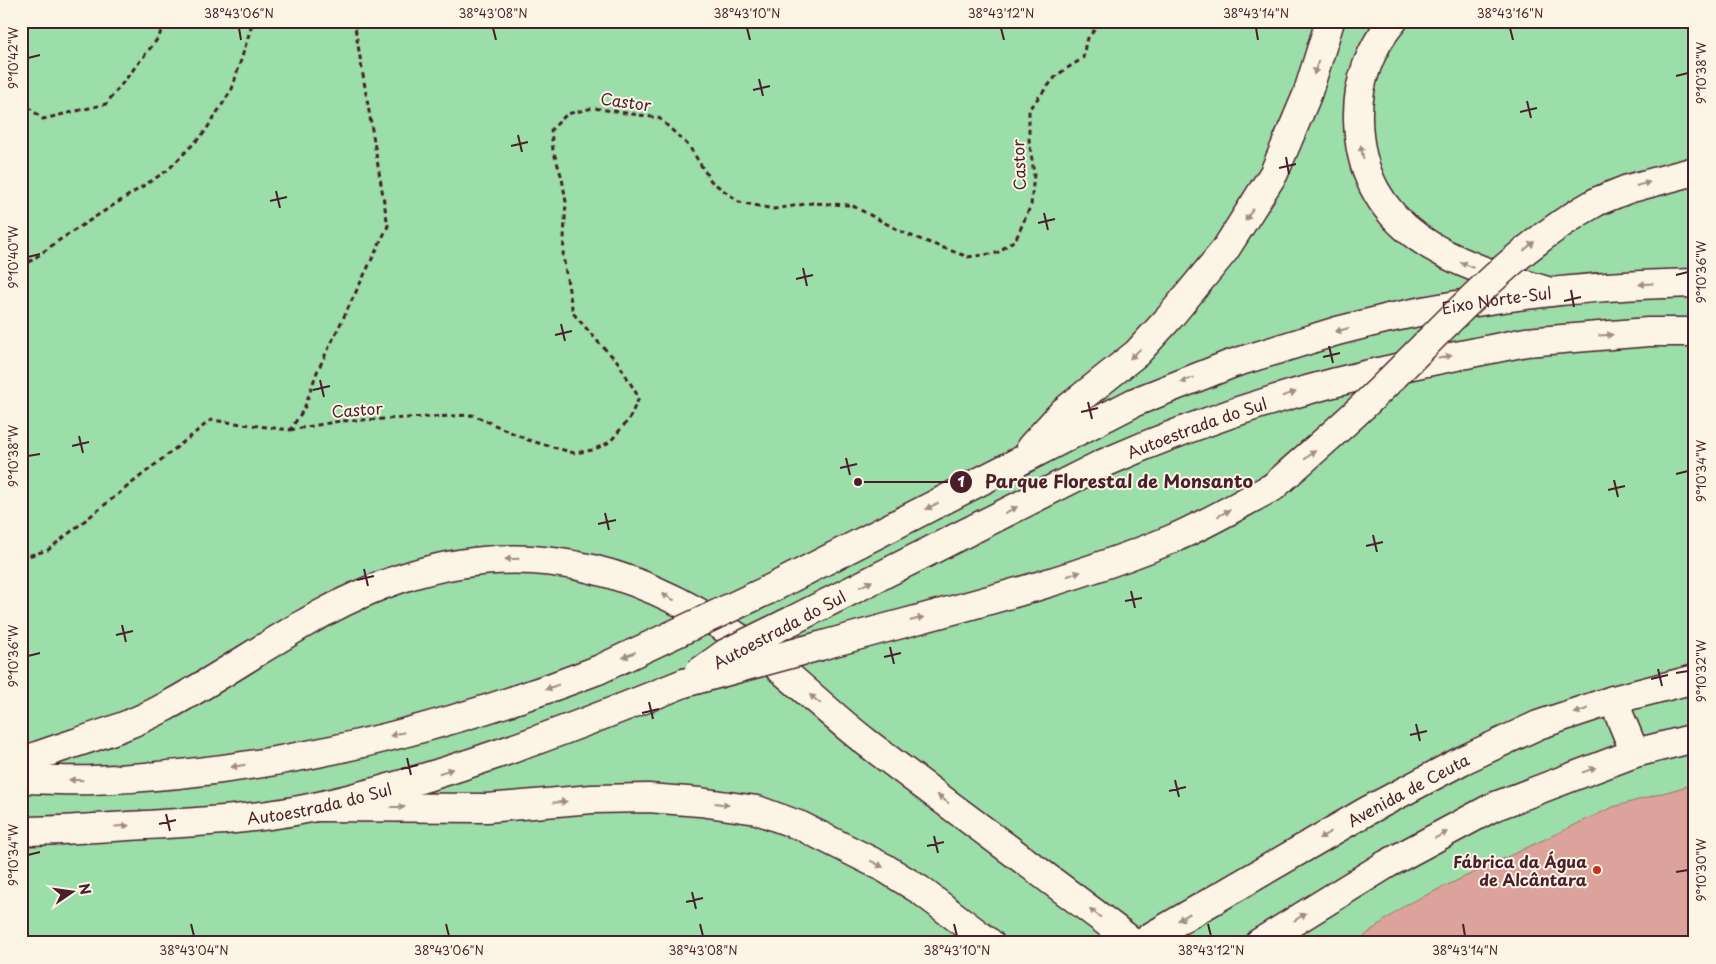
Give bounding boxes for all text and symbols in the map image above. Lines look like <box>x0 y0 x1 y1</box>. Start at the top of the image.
text: 38°43'06"N <box>204 4 274 22</box>
text: 38°43'08"N <box>458 4 528 22</box>
text: 38°43'10"N <box>713 4 781 22</box>
text: 38°43'12"N <box>968 4 1034 22</box>
text: 38°43'14"N <box>1223 4 1289 22</box>
text: 38°43'16"N <box>1477 4 1543 22</box>
text: 9°10'42"W <box>4 26 22 89</box>
text: 9°10'38"W <box>1692 41 1710 104</box>
one-way arrow <box>1312 61 1320 76</box>
street label: Castor <box>599 86 654 117</box>
street label: Castor <box>1005 138 1031 191</box>
one-way arrow <box>1358 144 1366 159</box>
one-way arrow <box>1636 180 1651 188</box>
one-way arrow <box>1244 208 1254 222</box>
text: 9°10'40"W <box>4 225 22 288</box>
text: 9°10'36"W <box>1692 240 1710 303</box>
one-way arrow <box>1523 241 1535 252</box>
one-way arrow <box>1460 261 1475 269</box>
street label: Eixo Norte-Sul <box>1439 280 1553 319</box>
one-way arrow <box>1638 281 1654 289</box>
one-way arrow <box>1334 326 1349 334</box>
one-way arrow <box>1598 330 1614 338</box>
one-way arrow <box>1129 348 1141 360</box>
one-way arrow <box>1438 353 1453 361</box>
one-way arrow <box>1179 376 1194 384</box>
one-way arrow <box>1282 390 1297 398</box>
street label: Autoestrada do Sul <box>1123 391 1270 464</box>
street label: Castor <box>331 395 384 423</box>
text: 9°10'38"W <box>4 424 22 487</box>
text: 9°10'34"W <box>1692 439 1710 502</box>
one-way arrow <box>1303 449 1316 460</box>
callout: Parque Florestal de Monsanto <box>949 466 1265 498</box>
text: Parque Florestal de Monsanto <box>985 467 1254 494</box>
text: 1 <box>957 469 965 492</box>
one-way arrow <box>925 502 939 510</box>
one-way arrow <box>1003 506 1018 514</box>
one-way arrow <box>1216 509 1231 517</box>
one-way arrow <box>503 555 519 563</box>
one-way arrow <box>1066 570 1081 578</box>
one-way arrow <box>859 580 873 588</box>
street label: Autoestrada do Sul <box>708 584 850 674</box>
one-way arrow <box>660 593 675 601</box>
one-way arrow <box>910 615 925 623</box>
text: 9°10'36"W <box>4 624 22 687</box>
text: 9°10'32"W <box>1692 639 1710 702</box>
one-way arrow <box>622 652 636 660</box>
one-way arrow <box>544 683 559 691</box>
one-way arrow <box>809 694 822 705</box>
one-way arrow <box>1573 708 1588 715</box>
one-way arrow <box>389 730 404 738</box>
street label: Avenida de Ceuta <box>1343 747 1473 832</box>
one-way arrow <box>229 763 245 771</box>
one-way arrow <box>1582 766 1597 774</box>
one-way arrow <box>438 767 453 774</box>
one-way arrow <box>67 776 83 784</box>
street label: Autoestrada do Sul <box>246 776 394 830</box>
one-way arrow <box>936 794 950 804</box>
one-way arrow <box>552 798 568 806</box>
one-way arrow <box>715 801 731 809</box>
one-way arrow <box>390 803 406 811</box>
one-way arrow <box>115 822 131 830</box>
text: 9°10'34"W <box>4 823 22 886</box>
one-way arrow <box>1317 831 1332 839</box>
one-way arrow <box>1433 831 1448 839</box>
text: 9°10'30"W <box>1692 838 1710 902</box>
place label: Fábrica da Água de Alcântara <box>1453 849 1587 891</box>
one-way arrow <box>870 860 884 868</box>
marker: Fábrica da Água de Alcântara <box>1591 864 1603 876</box>
north arrow <box>48 866 98 916</box>
text: N <box>74 881 97 897</box>
one-way arrow <box>1089 908 1102 919</box>
one-way arrow <box>1178 912 1191 921</box>
one-way arrow <box>1294 913 1307 922</box>
text: 38°43'04"N <box>159 941 229 959</box>
text: 38°43'06"N <box>414 941 484 959</box>
text: 38°43'08"N <box>668 941 738 959</box>
text: 38°43'10"N <box>923 941 991 959</box>
text: 38°43'12"N <box>1178 941 1244 959</box>
text: 38°43'14"N <box>1432 941 1498 959</box>

